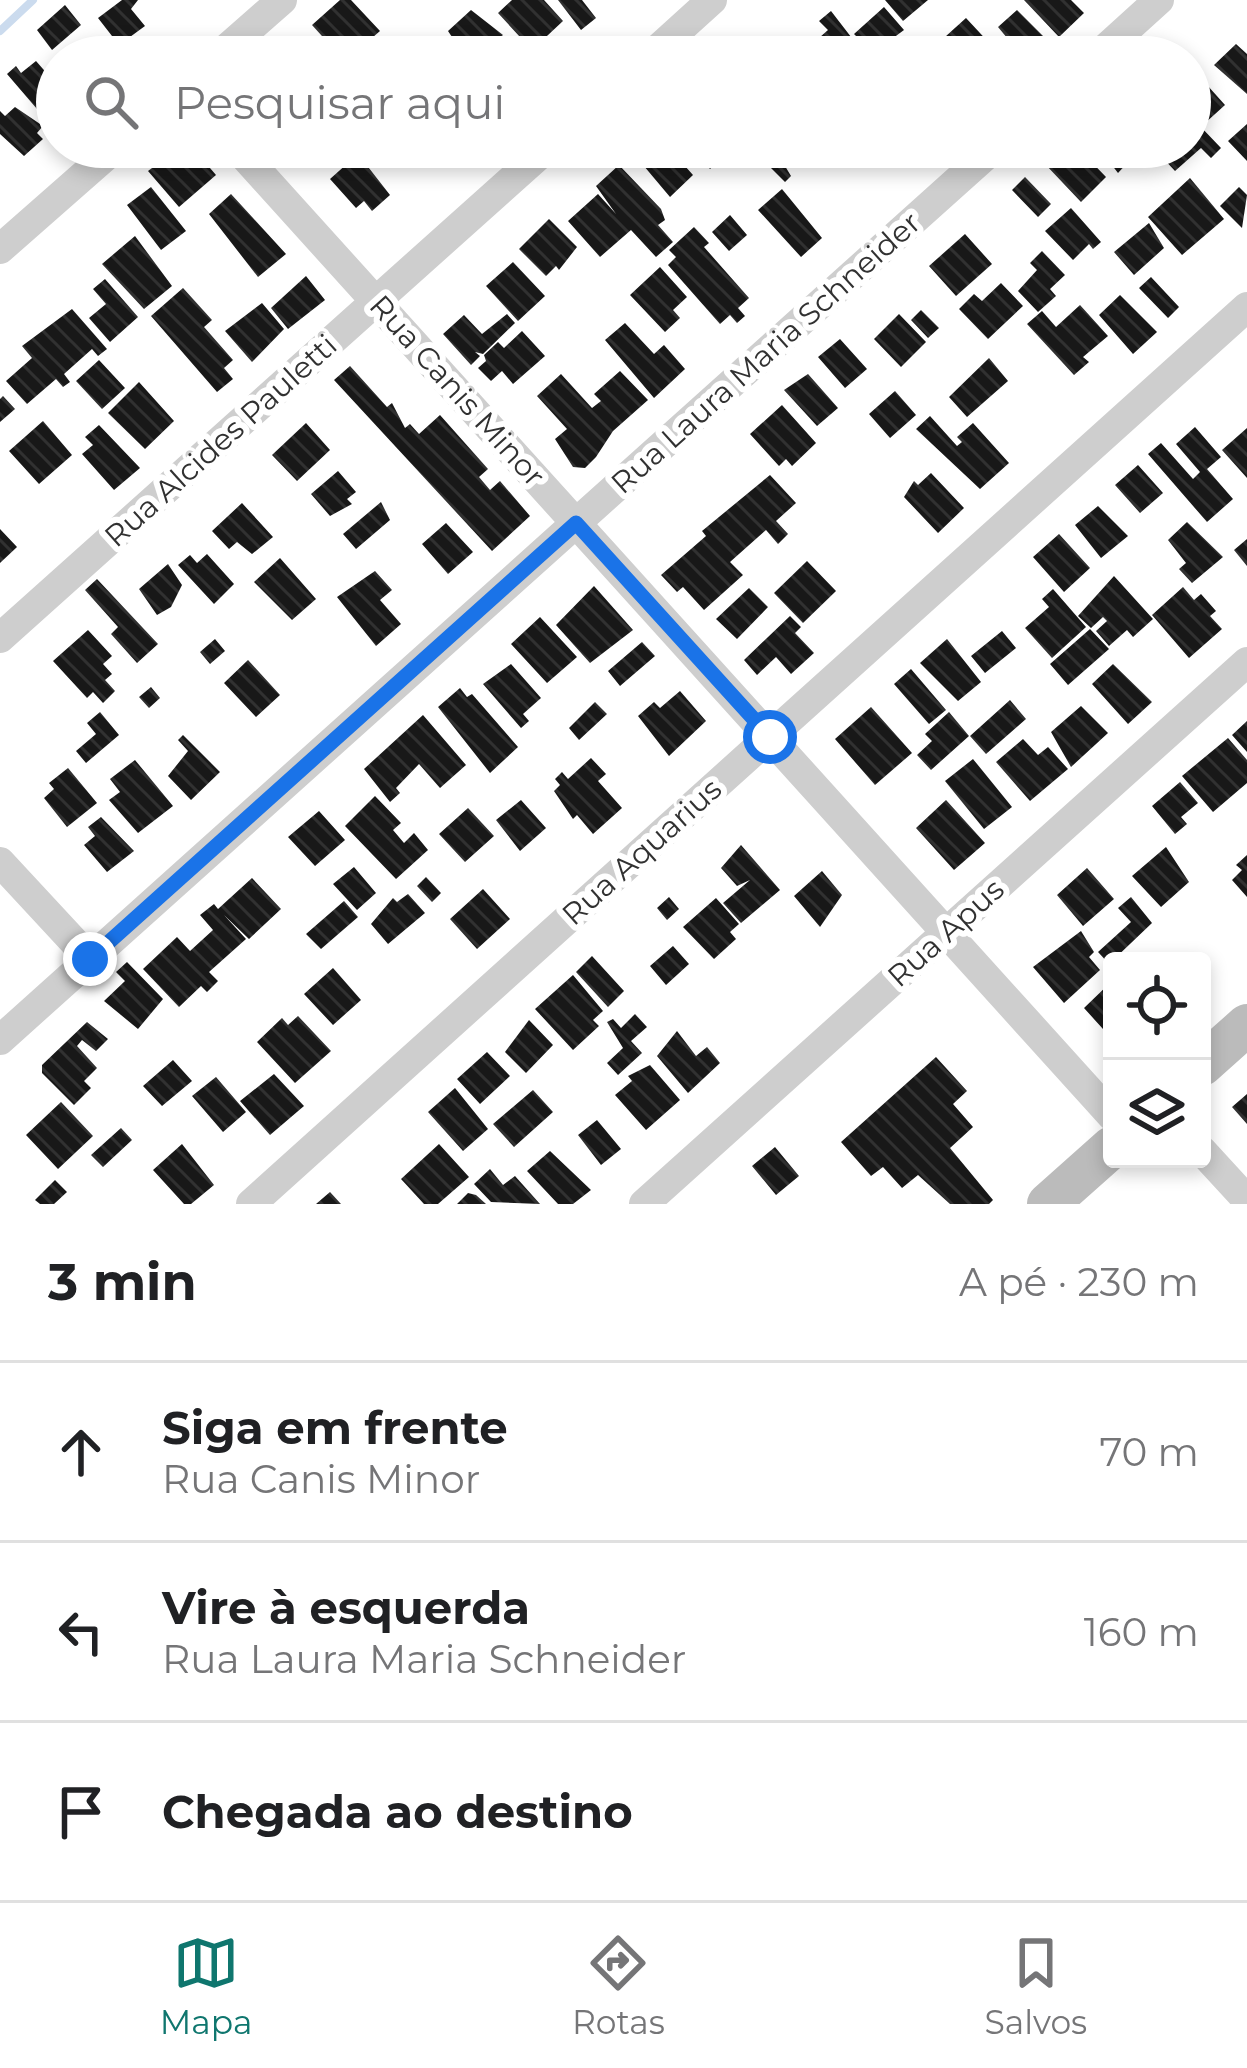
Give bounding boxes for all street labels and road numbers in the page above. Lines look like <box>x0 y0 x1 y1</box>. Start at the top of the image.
street label: Rua Laura Maria Schneider <box>603 204 928 501</box>
street label: Rua Canis Minor <box>362 287 553 494</box>
street label: Rua Alcides Pauletti <box>97 327 344 555</box>
street label: Rua Aquarius <box>554 770 729 933</box>
street label: Rua Apus <box>880 871 1012 995</box>

